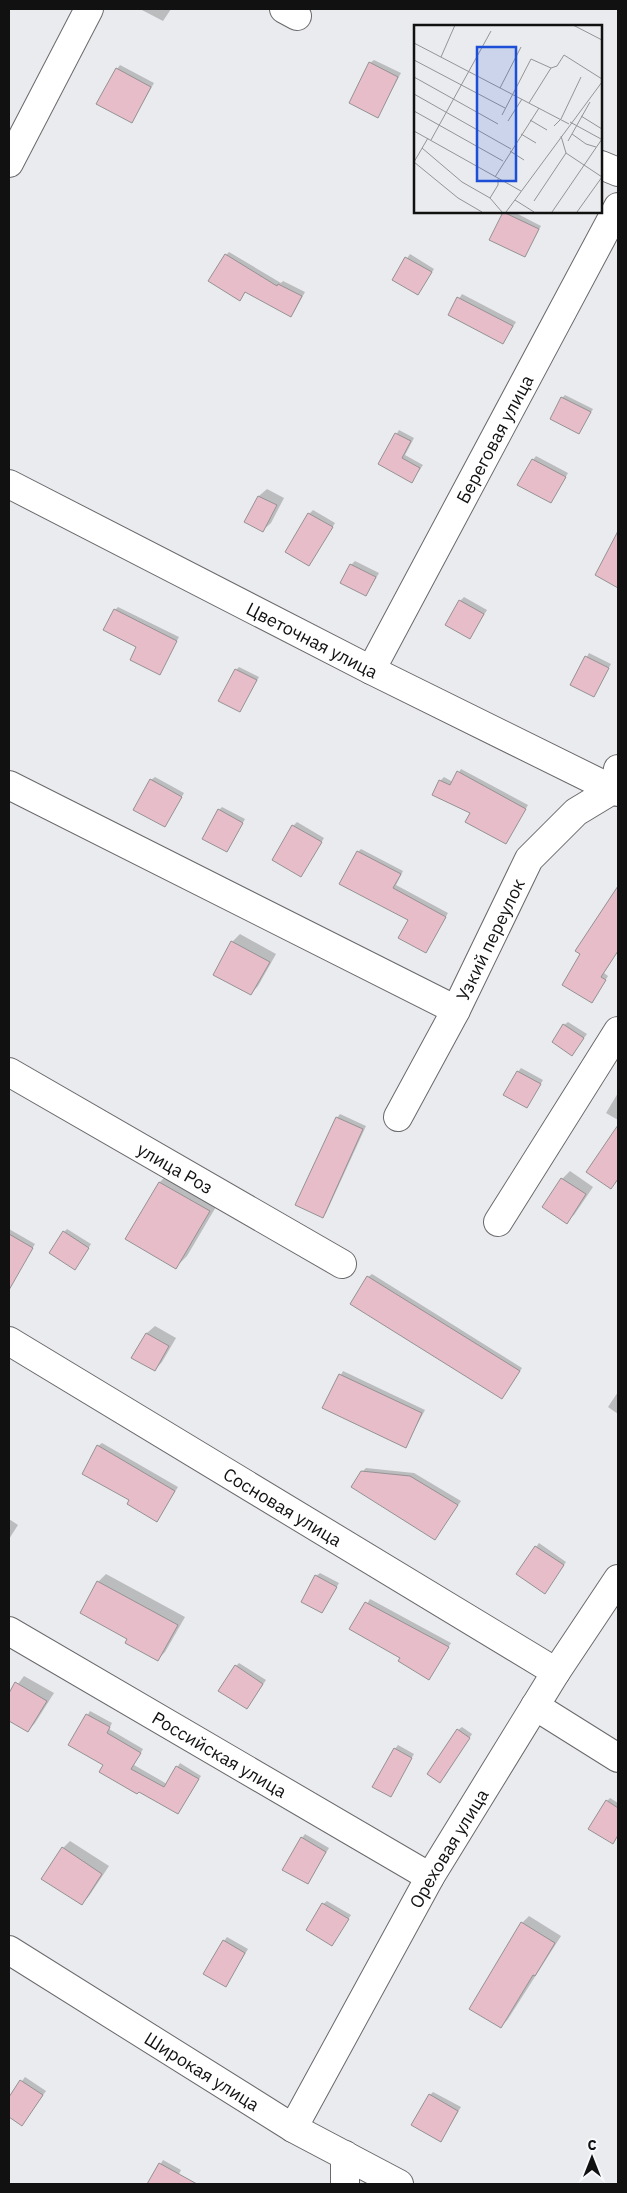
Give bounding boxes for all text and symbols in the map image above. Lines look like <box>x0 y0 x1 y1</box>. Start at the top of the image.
inset map <box>414 25 602 212</box>
street label: Береговая улица <box>451 370 538 507</box>
street label: Цветочная улица <box>243 597 382 683</box>
street label: Узкий переулок <box>451 874 530 1005</box>
street label: улица Роз <box>133 1137 217 1199</box>
street label: Сосновая улица <box>219 1462 347 1551</box>
street label: Российская улица <box>148 1706 291 1803</box>
street label: Ореховая улица <box>404 1784 493 1912</box>
street label: Широкая улица <box>140 2026 264 2116</box>
north arrow <box>567 2133 617 2183</box>
text: С <box>587 2136 597 2154</box>

